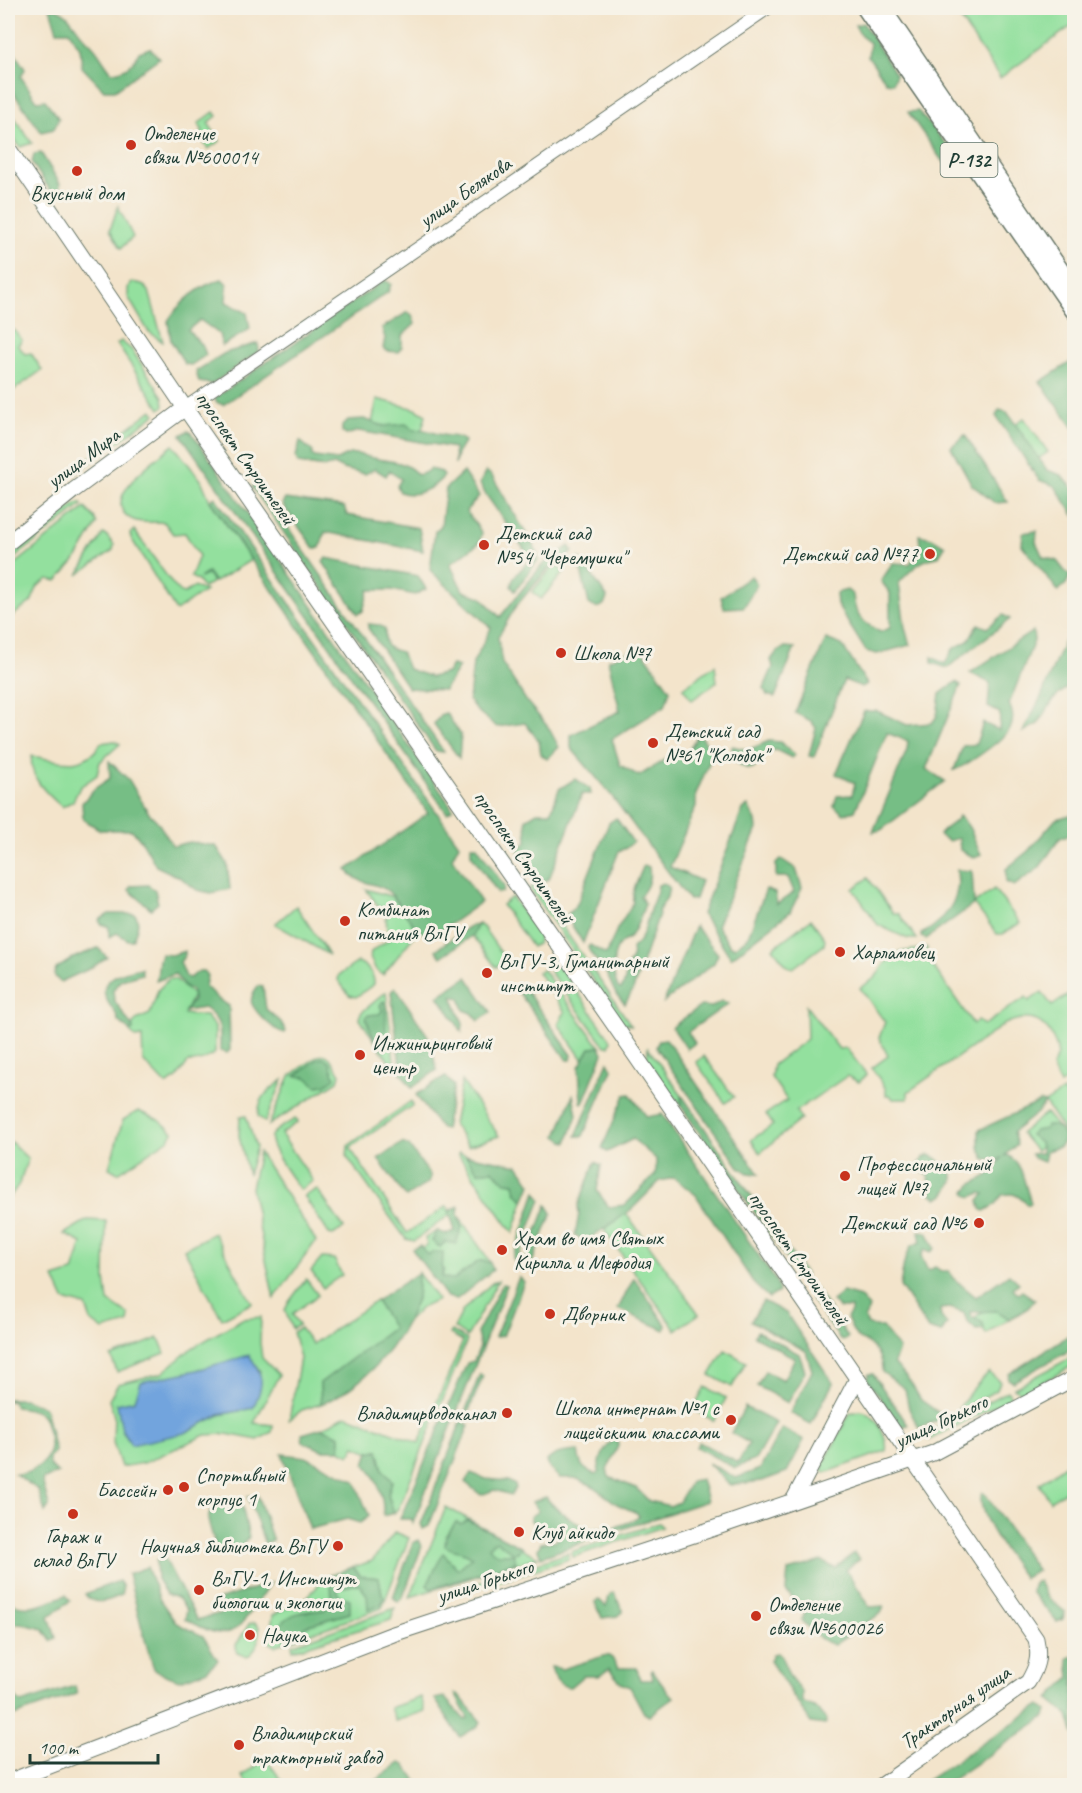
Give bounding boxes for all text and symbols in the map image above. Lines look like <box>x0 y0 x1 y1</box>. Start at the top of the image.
place label: Отделение связи №600014 <box>143 120 260 170</box>
marker: Отделение связи №600014 <box>124 138 138 152</box>
road number: Р-132 <box>940 143 998 177</box>
street label: улица Белякова <box>412 150 518 234</box>
marker: Вкусный дом <box>70 164 84 178</box>
place label: Вкусный дом <box>30 180 126 206</box>
street label: проспект Строителей <box>190 386 303 531</box>
street label: улица Мира <box>40 421 126 495</box>
place label: Детский сад №54 "Черемушки" <box>496 520 630 570</box>
marker: Детский сад №54 "Черемушки" <box>477 538 491 552</box>
place label: Детский сад №77 <box>783 541 920 567</box>
marker: Детский сад №77 <box>923 547 937 561</box>
place label: Школа №7 <box>573 640 653 666</box>
marker: Школа №7 <box>554 646 568 660</box>
place label: Детский сад №61 "Колобок" <box>665 718 772 768</box>
marker: Детский сад №61 "Колобок" <box>646 736 660 750</box>
street label: проспект Строителей <box>468 785 581 930</box>
place label: Комбинат питания ВлГУ <box>357 896 466 946</box>
marker: Комбинат питания ВлГУ <box>338 914 352 928</box>
place label: Харламовец <box>852 939 935 965</box>
marker: Харламовец <box>833 945 847 959</box>
place label: ВлГУ-3, Гуманитарный институт <box>499 948 670 998</box>
marker: ВлГУ-3, Гуманитарный институт <box>480 966 494 980</box>
place label: Инжиниринговый центр <box>372 1030 493 1080</box>
marker: Инжиниринговый центр <box>353 1048 367 1062</box>
place label: Профессиональный лицей №7 <box>857 1151 993 1201</box>
marker: Профессиональный лицей №7 <box>838 1169 852 1183</box>
street label: проспект Строителей <box>743 1186 856 1331</box>
place label: Детский сад №6 <box>841 1210 968 1236</box>
marker: Детский сад №6 <box>972 1216 986 1230</box>
place label: Храм во имя Святых Кирилла и Мефодия <box>514 1225 664 1275</box>
marker: Храм во имя Святых Кирилла и Мефодия <box>495 1243 509 1257</box>
place label: Дворник <box>562 1301 626 1327</box>
marker: Дворник <box>543 1307 557 1321</box>
street label: улица Горького <box>889 1388 993 1455</box>
place label: Школа интернат №1 с лицейскими классами <box>554 1395 721 1445</box>
place label: Владимирводоканал <box>356 1400 497 1426</box>
marker: Владимирводоканал <box>500 1406 514 1420</box>
marker: Школа интернат №1 с лицейскими классами <box>724 1413 738 1427</box>
place label: Спортивный корпус 1 <box>196 1462 286 1512</box>
place label: Бассейн <box>97 1477 157 1503</box>
marker: Спортивный корпус 1 <box>177 1480 191 1494</box>
marker: Бассейн <box>161 1483 175 1497</box>
marker: Гараж и склад ВлГУ <box>66 1507 80 1521</box>
place label: Клуб айкидо <box>531 1519 616 1545</box>
place label: Гараж и склад ВлГУ <box>32 1523 117 1573</box>
marker: Клуб айкидо <box>512 1525 526 1539</box>
place label: Научная библиотека ВлГУ <box>139 1533 329 1559</box>
marker: Научная библиотека ВлГУ <box>331 1539 345 1553</box>
street label: улица Горького <box>432 1553 538 1609</box>
place label: ВлГУ-1, Институт биологии и экологии <box>211 1565 357 1615</box>
marker: ВлГУ-1, Институт биологии и экологии <box>192 1583 206 1597</box>
place label: Отделение связи №600026 <box>768 1591 883 1641</box>
marker: Отделение связи №600026 <box>749 1609 763 1623</box>
place label: Наука <box>262 1622 309 1648</box>
marker: Наука <box>243 1628 257 1642</box>
street label: Тракторная улица <box>895 1658 1017 1755</box>
place label: Владимирский тракторный завод <box>251 1720 384 1771</box>
scale bar <box>30 1727 158 1765</box>
text: 100 m <box>39 1737 80 1759</box>
marker: Владимирский тракторный завод <box>232 1738 246 1752</box>

